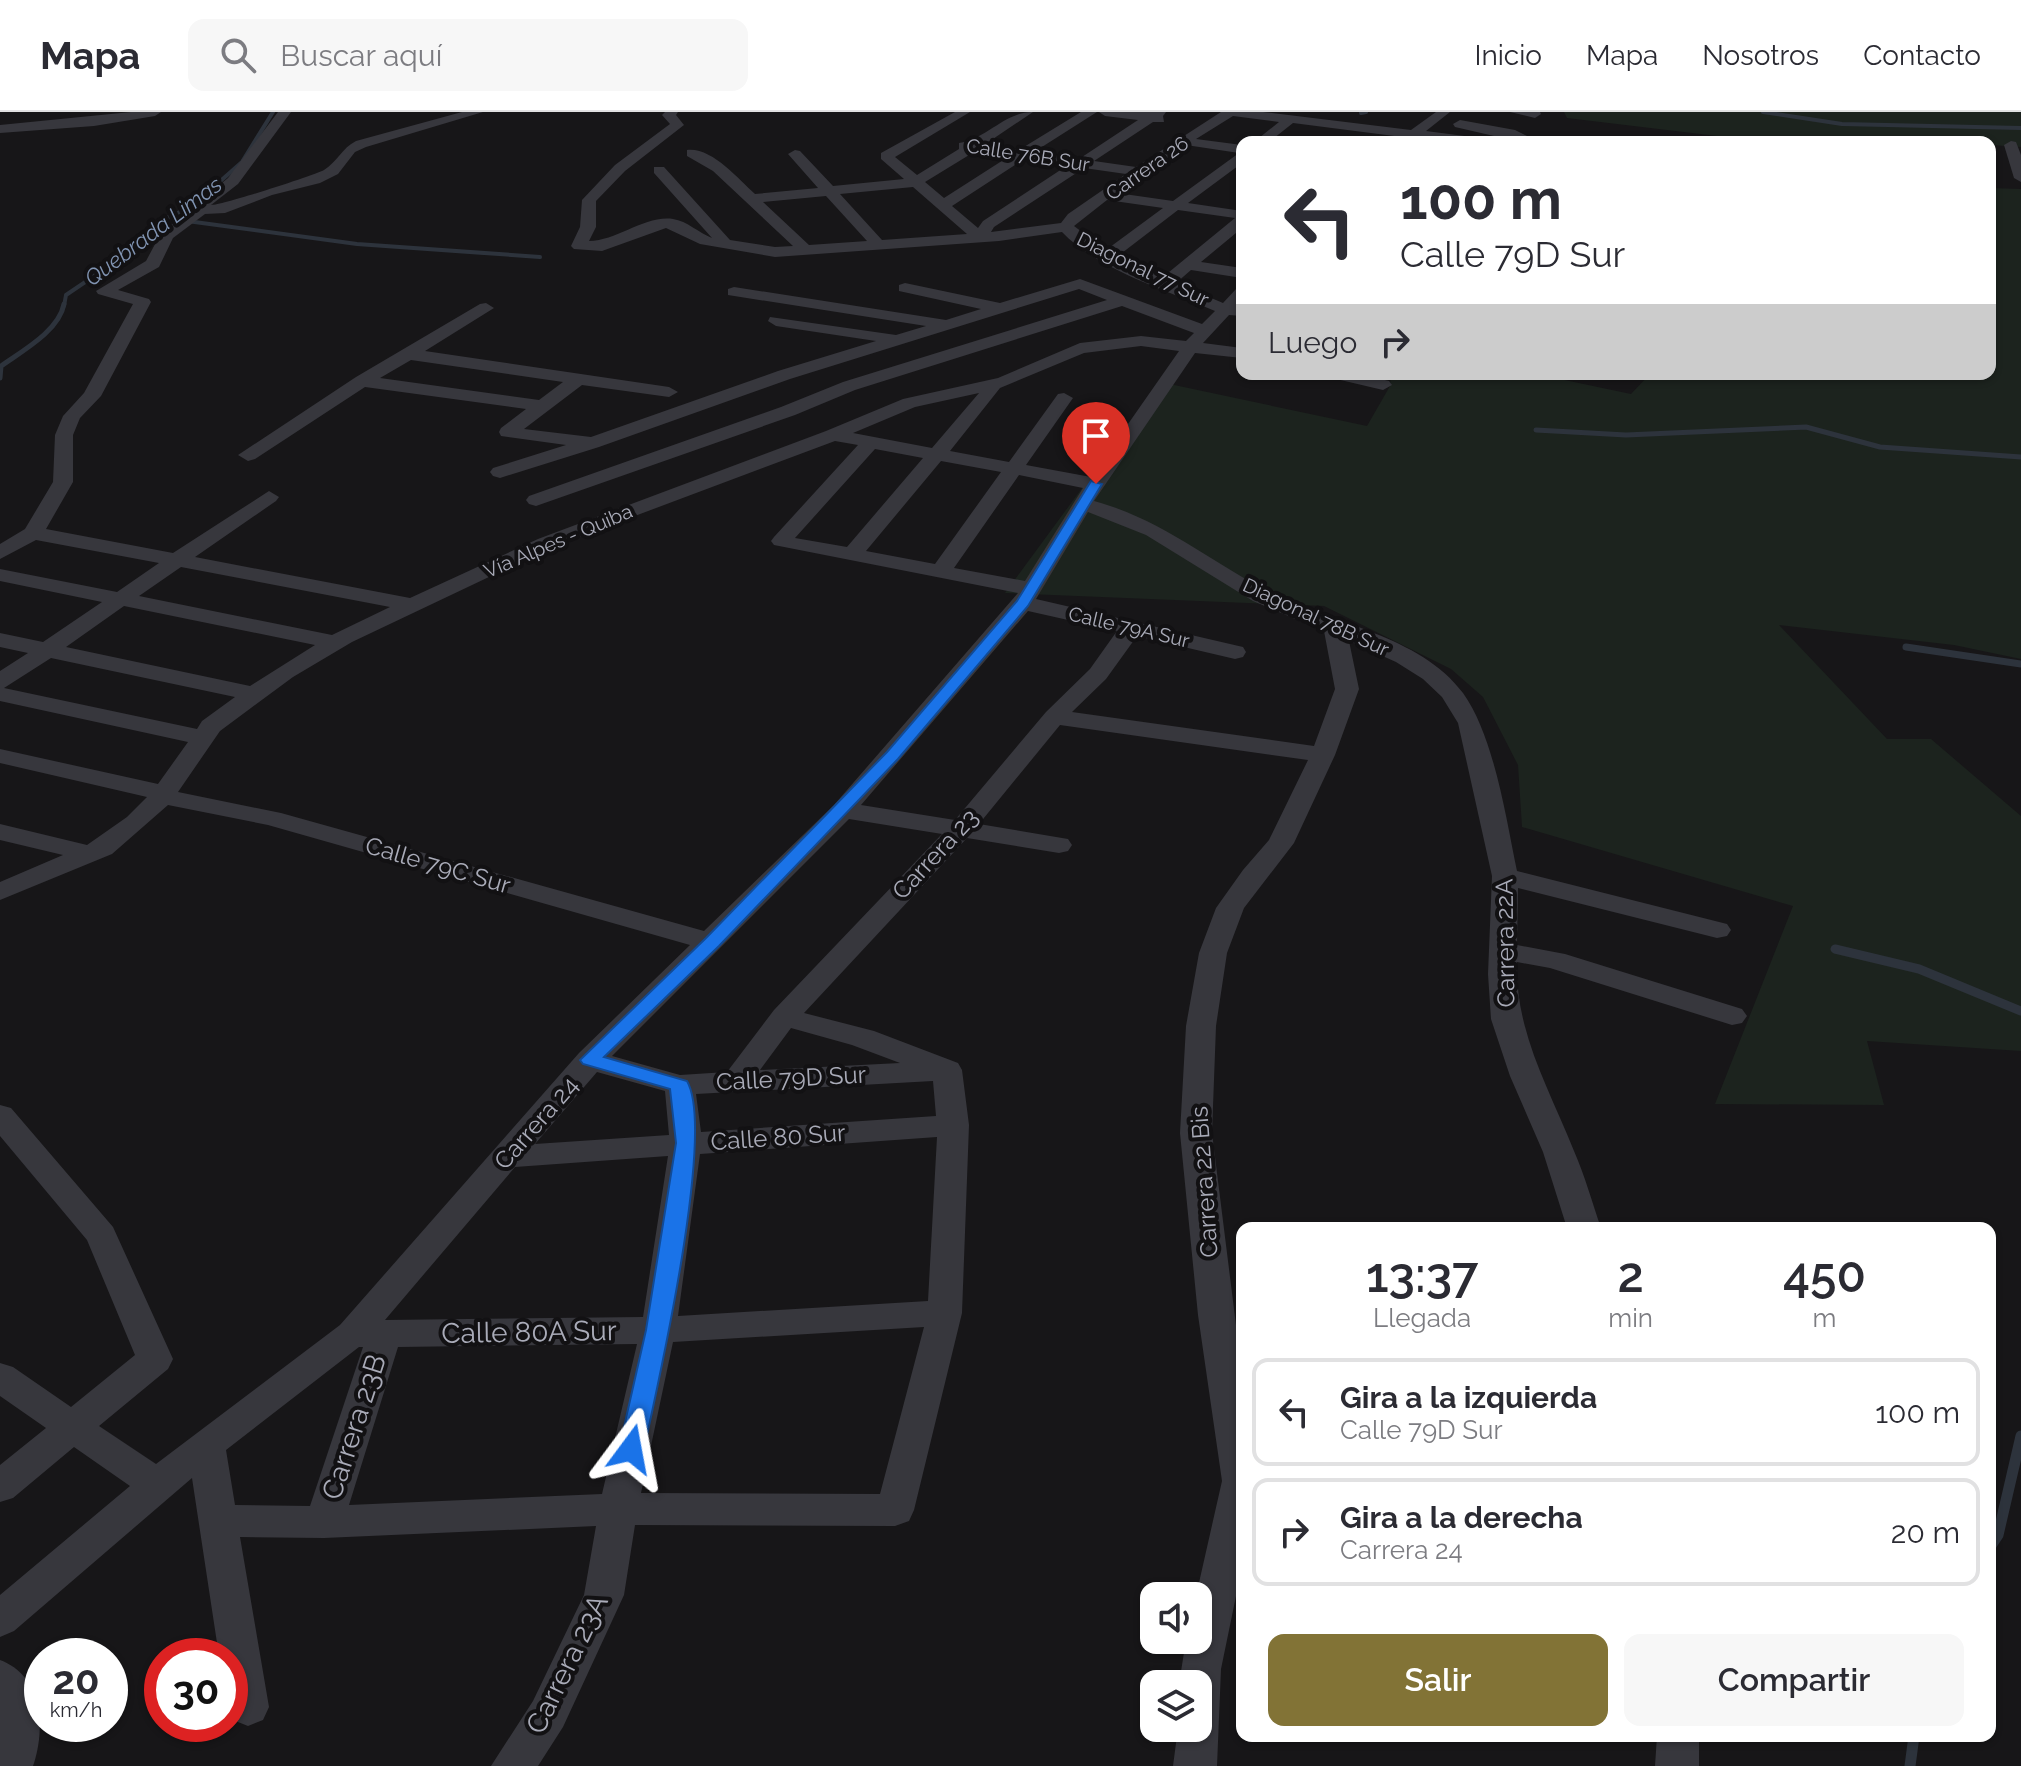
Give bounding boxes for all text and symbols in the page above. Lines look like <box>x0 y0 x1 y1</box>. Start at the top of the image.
search box <box>188 19 748 91</box>
text: Mapa <box>40 33 140 78</box>
icon: search <box>216 33 260 77</box>
text: Buscar aquí <box>280 38 442 73</box>
text: Inicio <box>1474 39 1542 72</box>
text: Mapa <box>1586 39 1658 72</box>
text: Nosotros <box>1702 39 1819 72</box>
text: Contacto <box>1863 39 1981 72</box>
street label: Carrera 26 <box>1101 131 1193 205</box>
street label: Calle 76B Sur <box>965 133 1091 177</box>
text: 100 m <box>1400 166 1562 232</box>
icon: left <box>1268 168 1372 272</box>
water label: Quebrada Limas <box>79 171 227 291</box>
street label: Diagonal 77 Sur <box>1073 227 1213 311</box>
text: Calle 79D Sur <box>1400 233 1625 275</box>
icon: right <box>1373 320 1417 364</box>
text: Luego <box>1268 325 1357 360</box>
pin <box>1062 402 1130 484</box>
icon: arrive <box>1074 414 1118 458</box>
street label: Vía Alpes - Quiba <box>480 499 636 583</box>
street label: Diagonal 78B Sur <box>1239 573 1393 661</box>
street label: Calle 79A Sur <box>1066 601 1192 653</box>
street label: Carrera 23 <box>886 803 984 905</box>
street label: Calle 79C Sur <box>362 830 514 900</box>
street label: Carrera 22A <box>1489 878 1521 1008</box>
street label: Calle 79D Sur <box>715 1060 867 1096</box>
street label: Carrera 24 <box>488 1071 584 1175</box>
street label: Carrera 22 Bis <box>1184 1105 1224 1259</box>
street label: Calle 80 Sur <box>710 1118 847 1156</box>
text: 13:37 <box>1366 1247 1478 1303</box>
text: 2 <box>1617 1247 1644 1303</box>
text: 450 <box>1783 1247 1866 1303</box>
text: Llegada <box>1373 1303 1471 1333</box>
text: min <box>1608 1303 1653 1333</box>
text: m <box>1813 1303 1836 1333</box>
street label: Calle 80A Sur <box>441 1314 617 1350</box>
street label: Carrera 23B <box>315 1350 393 1504</box>
text: Gira a la izquierda <box>1340 1380 1597 1415</box>
icon: left <box>1272 1390 1316 1434</box>
text: 100 m <box>1875 1395 1960 1430</box>
position arrow <box>589 1407 673 1491</box>
text: Calle 79D Sur <box>1340 1415 1503 1445</box>
text: Gira a la derecha <box>1340 1500 1583 1535</box>
icon: right <box>1272 1510 1316 1554</box>
text: 20 m <box>1891 1515 1960 1550</box>
text: Carrera 24 <box>1340 1535 1463 1565</box>
map controls <box>1140 1582 1212 1742</box>
button: sound <box>1140 1582 1212 1654</box>
street label: Carrera 23A <box>519 1589 615 1739</box>
button: Salir <box>1268 1634 1608 1726</box>
button: Compartir <box>1624 1634 1964 1726</box>
speed limit sign: 30 <box>144 1638 248 1742</box>
text: 20 <box>52 1656 100 1703</box>
button: layers <box>1140 1670 1212 1742</box>
text: km/h <box>50 1698 102 1722</box>

